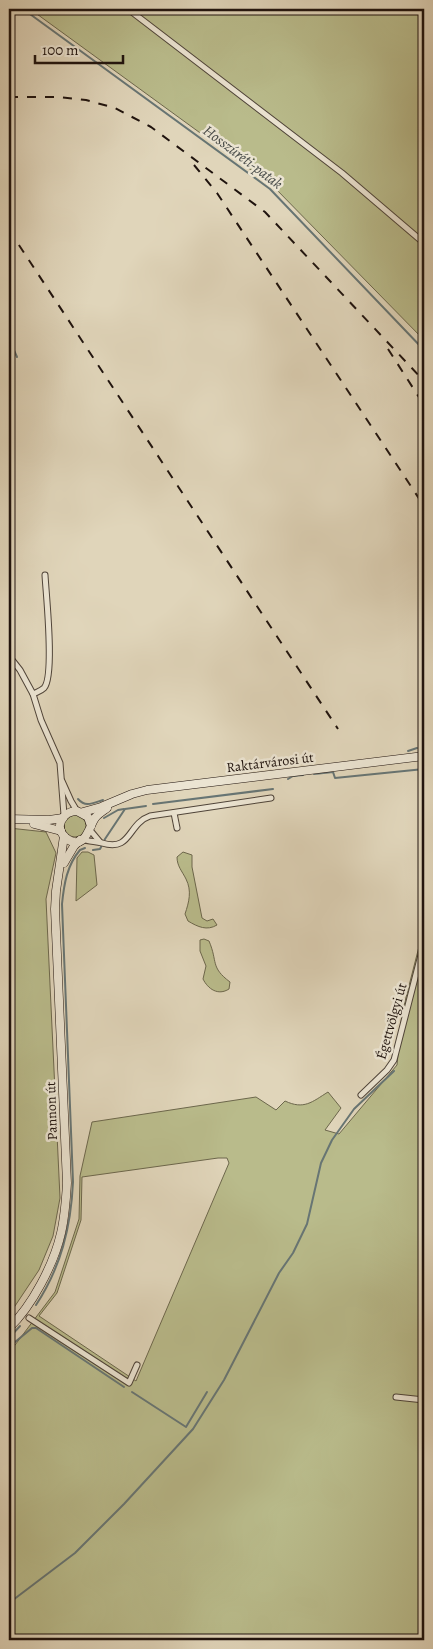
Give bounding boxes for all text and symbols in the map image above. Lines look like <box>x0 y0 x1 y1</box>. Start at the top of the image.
scale bar <box>35 32 122 64</box>
text: 100 m <box>42 40 79 60</box>
water label: Hosszúréti-patak <box>199 120 287 194</box>
street label: Raktárvárosi út <box>225 748 315 777</box>
street label: Égettvölgyi út <box>371 980 412 1062</box>
street label: Pannon út <box>41 1081 62 1141</box>

